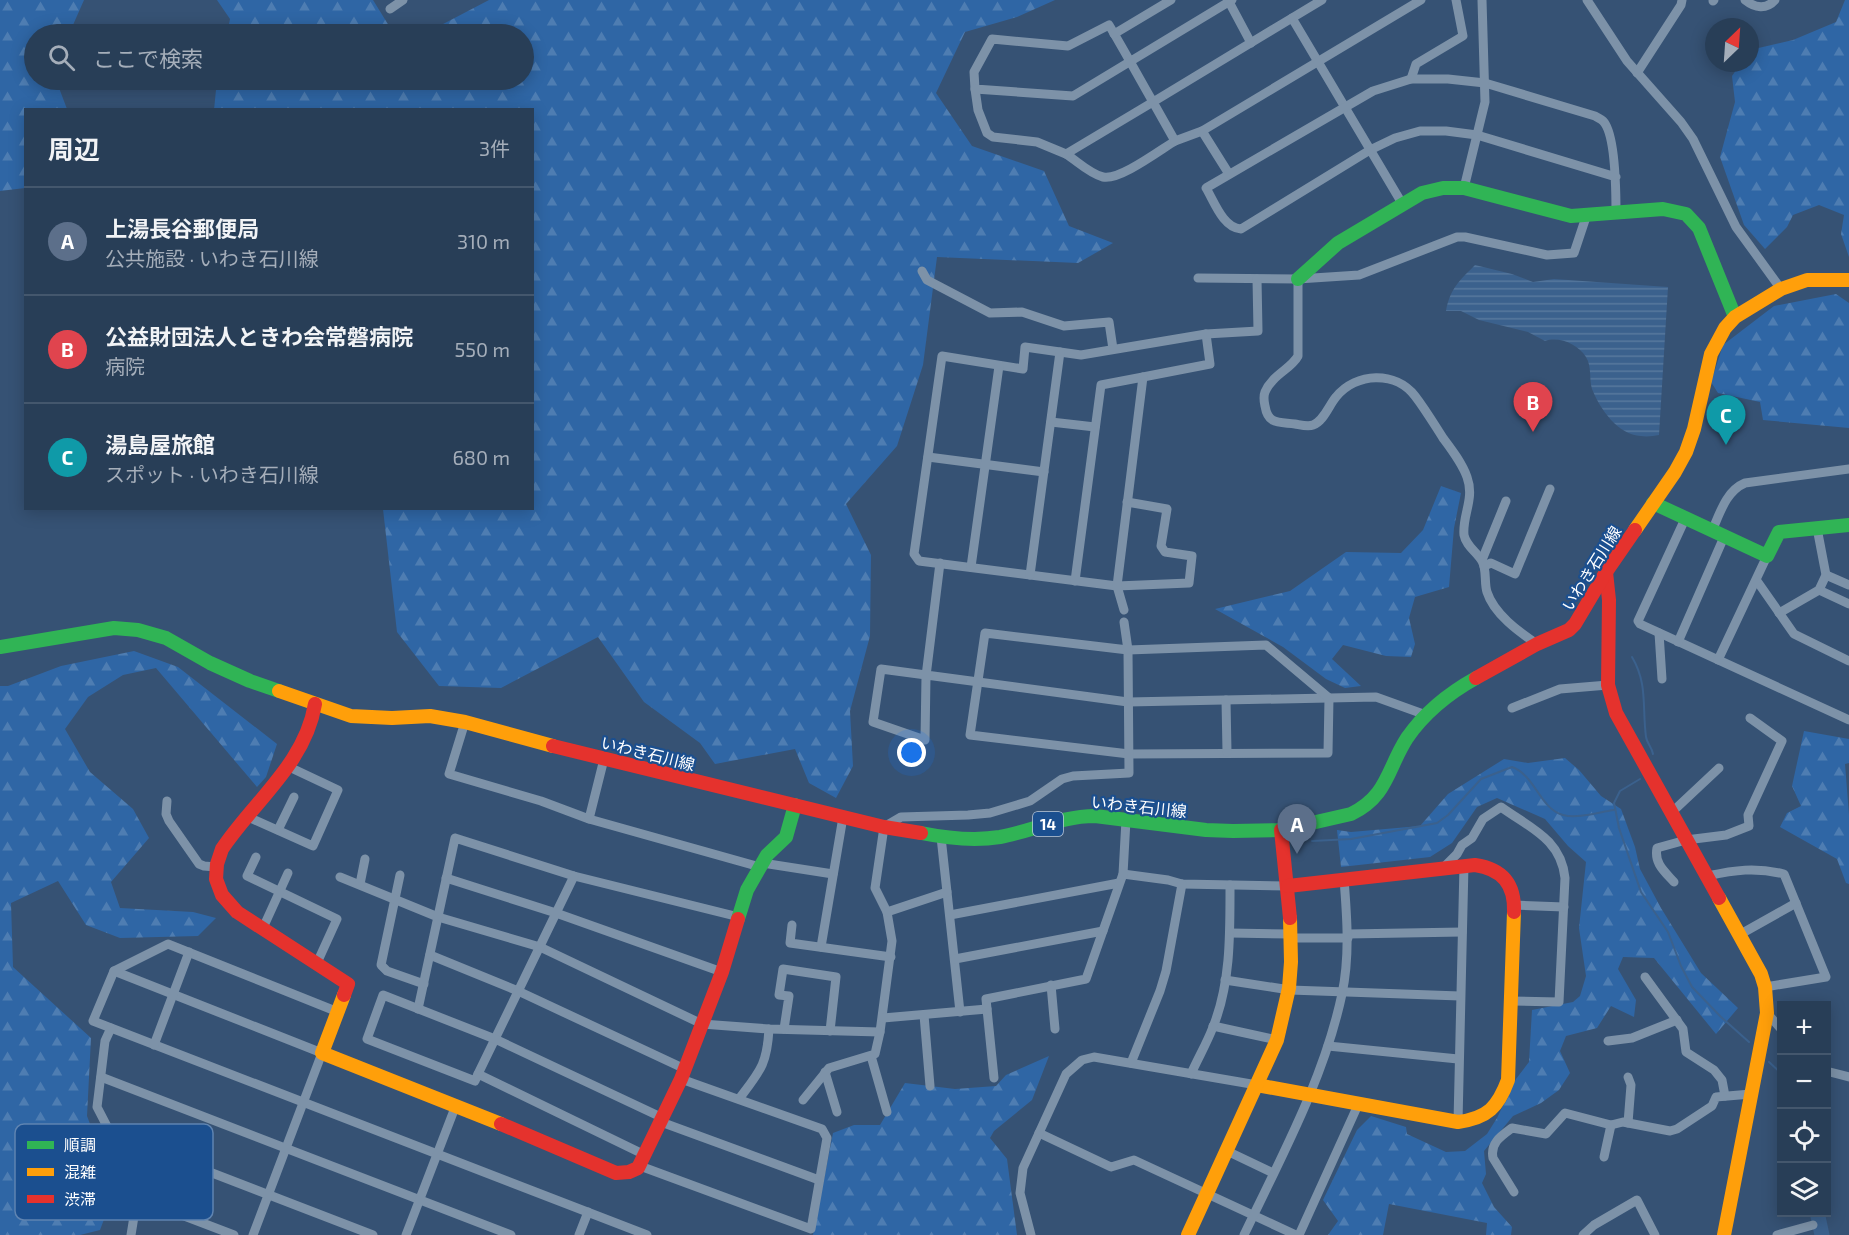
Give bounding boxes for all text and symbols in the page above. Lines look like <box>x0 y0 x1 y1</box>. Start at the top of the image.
north arrow <box>1705 18 1759 72</box>
search box <box>24 24 534 90</box>
icon: search <box>45 41 78 74</box>
text: ここで検索 <box>93 45 203 71</box>
text: 周辺 <box>48 133 100 164</box>
text: 3件 <box>479 136 510 160</box>
text: 上湯長谷郵便局 <box>105 215 259 241</box>
text: A <box>61 229 74 253</box>
text: 310 m <box>457 229 510 253</box>
text: 公共施設 · いわき石川線 <box>105 246 319 270</box>
text: 公益財団法人ときわ会常磐病院 <box>105 323 413 349</box>
text: B <box>61 337 74 361</box>
text: 550 m <box>455 337 510 361</box>
text: 病院 <box>105 354 145 378</box>
pin: B <box>1514 382 1552 432</box>
pin: C <box>1706 396 1746 445</box>
text: 湯島屋旅館 <box>105 431 215 457</box>
text: C <box>62 445 73 469</box>
text: 680 m <box>452 445 510 469</box>
text: スポット · いわき石川線 <box>105 462 319 486</box>
street label: いわき石川線 <box>1558 522 1624 614</box>
street label: いわき石川線 <box>599 732 697 774</box>
your location <box>897 738 926 767</box>
street label: いわき石川線 <box>1090 792 1188 820</box>
pin: A <box>1278 804 1316 854</box>
road number: 14 <box>1033 812 1063 836</box>
map controls <box>1777 1001 1831 1217</box>
button: + <box>1777 1001 1831 1055</box>
button: − <box>1777 1055 1831 1109</box>
button: locate <box>1777 1109 1831 1163</box>
legend <box>15 1124 213 1220</box>
text: 順調 <box>64 1135 96 1154</box>
text: 混雑 <box>64 1162 96 1181</box>
button: layers <box>1777 1163 1831 1217</box>
text: 渋滞 <box>64 1189 96 1208</box>

